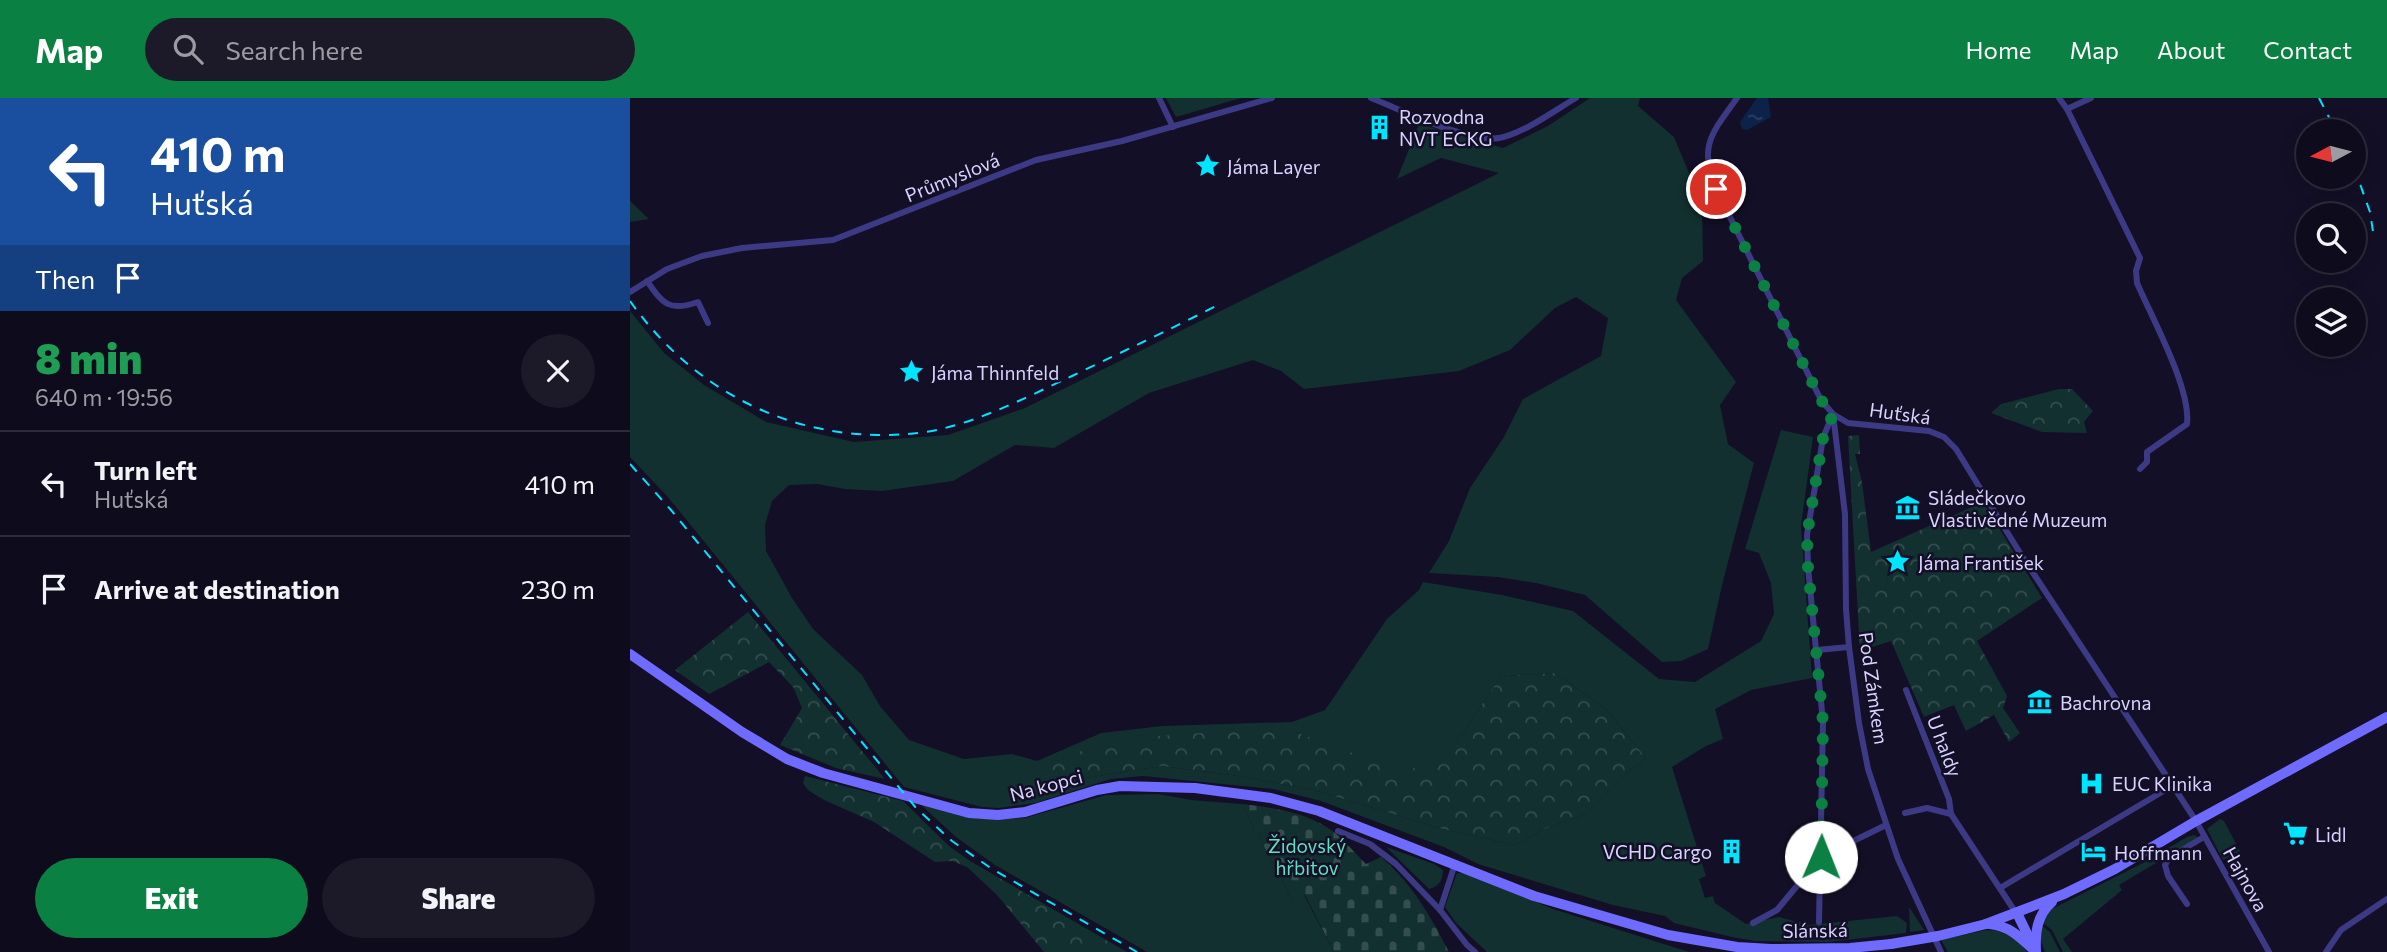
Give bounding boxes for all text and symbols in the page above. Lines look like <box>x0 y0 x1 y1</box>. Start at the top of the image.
search box <box>145 18 635 81</box>
text: Map <box>35 29 103 70</box>
icon: search <box>169 30 207 68</box>
text: Search here <box>225 34 363 65</box>
text: Home <box>1966 35 2032 64</box>
text: Map <box>2070 35 2119 64</box>
text: About <box>2157 35 2225 64</box>
text: Contact <box>2263 35 2352 64</box>
place label: Rozvodna NVT ECKG <box>1399 105 1493 150</box>
building icon: Rozvodna NVT ECKG <box>1365 113 1393 141</box>
north arrow <box>2296 119 2366 189</box>
map controls <box>2296 119 2366 357</box>
text: 410 m <box>150 122 285 182</box>
icon: left <box>35 126 126 217</box>
street label: Průmyslová <box>901 148 1003 206</box>
place icon: Jáma Layer <box>1193 152 1221 180</box>
place label: Jáma Layer <box>1227 155 1321 178</box>
pin <box>1686 159 1746 219</box>
icon: arrive <box>1697 170 1735 208</box>
text: Huťská <box>150 182 254 222</box>
button: search <box>2296 203 2366 273</box>
icon: arrive <box>109 259 147 297</box>
text: Then <box>35 263 95 294</box>
button: layers <box>2296 287 2366 357</box>
text: 8 min <box>35 331 143 383</box>
button: close <box>521 334 595 408</box>
place icon: Jáma Thinnfeld <box>897 358 925 386</box>
place label: Jáma Thinnfeld <box>931 361 1059 384</box>
text: 640 m · 19:56 <box>35 383 173 411</box>
street label: Huťská <box>1868 397 1932 429</box>
text: Turn left <box>94 454 197 485</box>
icon: left <box>35 465 73 503</box>
text: 410 m <box>524 468 595 499</box>
text: Huťská <box>94 485 168 513</box>
place label: Sládečkovo Vlastivědné Muzeum <box>1928 486 2107 531</box>
museum icon: Sládečkovo Vlastivědné Muzeum <box>1894 494 1922 522</box>
place icon: Jáma František <box>1884 548 1912 576</box>
place label: Jáma František <box>1918 551 2044 574</box>
icon: arrive <box>35 570 73 608</box>
text: Arrive at destination <box>94 573 340 604</box>
text: 230 m <box>521 573 595 604</box>
street label: Pod Zámkem <box>1855 630 1893 746</box>
museum icon: Bachrovna <box>2026 688 2054 716</box>
place label: Bachrovna <box>2060 691 2151 714</box>
street label: U haldy <box>1923 712 1967 780</box>
street label: Na kopci <box>1007 764 1085 806</box>
hospital icon: EUC Klinika <box>2078 769 2106 797</box>
place label: EUC Klinika <box>2112 772 2212 795</box>
position arrow <box>1784 820 1858 894</box>
supermarket icon: Lidl <box>2281 820 2309 848</box>
place label: Lidl <box>2315 823 2347 846</box>
park label: Židovský hřbitov <box>1268 834 1346 879</box>
building icon: VCHD Cargo <box>1718 837 1746 865</box>
hotel icon: Hoffmann <box>2080 838 2108 866</box>
place label: VCHD Cargo <box>1602 840 1712 863</box>
place label: Hoffmann <box>2114 841 2202 864</box>
street label: Hajnova <box>2219 843 2273 915</box>
button: Exit <box>35 858 308 938</box>
button: Share <box>322 858 595 938</box>
street label: Slánská <box>1782 918 1848 942</box>

